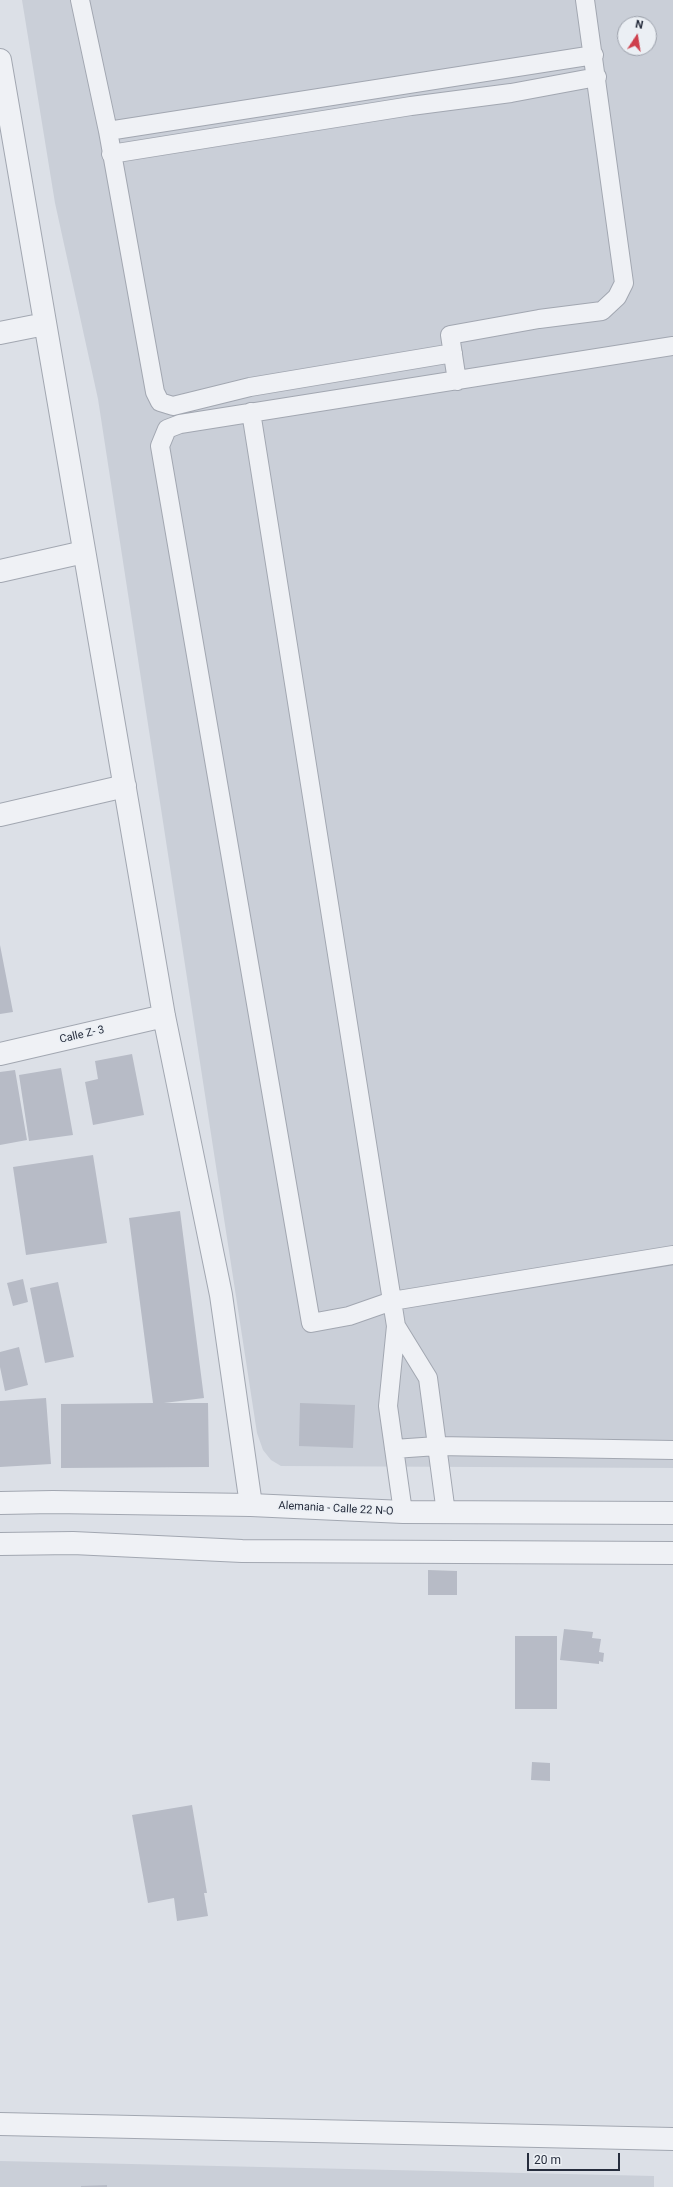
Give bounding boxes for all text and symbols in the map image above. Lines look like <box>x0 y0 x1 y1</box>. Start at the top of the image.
north arrow <box>617 16 657 56</box>
text: N <box>634 18 645 32</box>
street label: Calle Z- 3 <box>58 1023 106 1047</box>
street label: Alemania - Calle 22 N-O <box>278 1499 394 1519</box>
scale bar <box>529 2145 622 2171</box>
text: 20 m <box>534 2153 561 2167</box>

